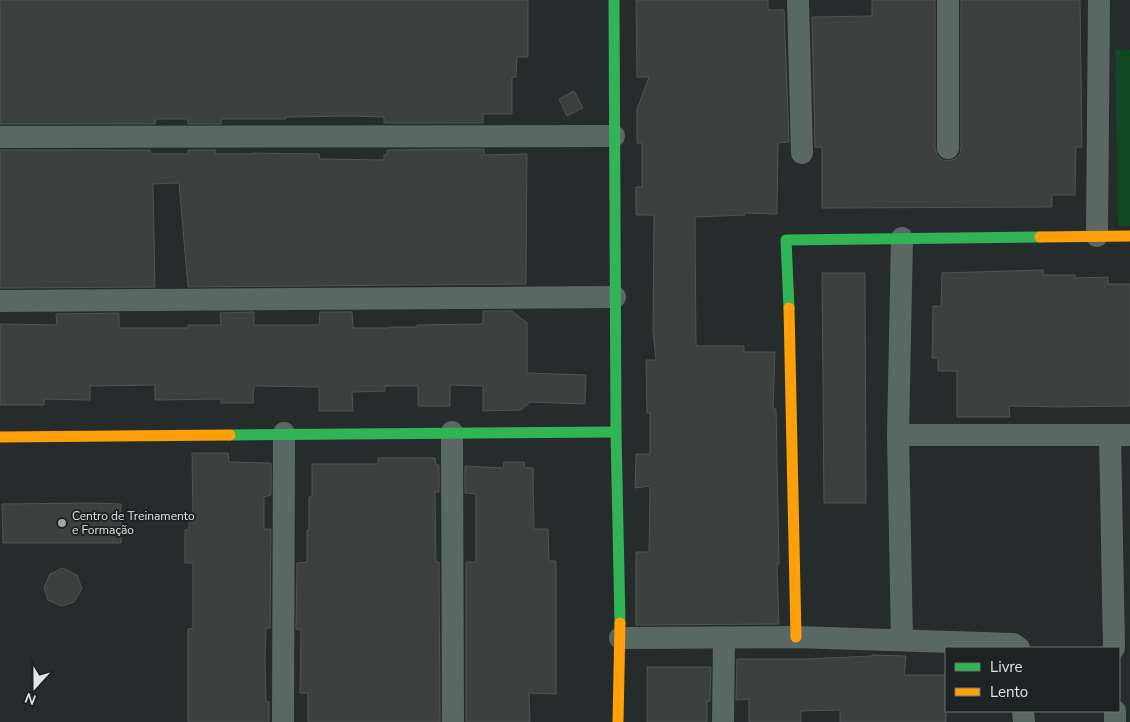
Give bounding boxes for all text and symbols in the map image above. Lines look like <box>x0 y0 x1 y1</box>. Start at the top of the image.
place label: Centro de Treinamento e Formação <box>72 508 195 538</box>
marker: Centro de Treinamento e Formação <box>56 517 68 529</box>
legend <box>945 647 1120 712</box>
text: Livre <box>990 657 1023 677</box>
north arrow <box>10 662 60 712</box>
text: Lento <box>990 682 1028 702</box>
text: N <box>22 688 39 709</box>

